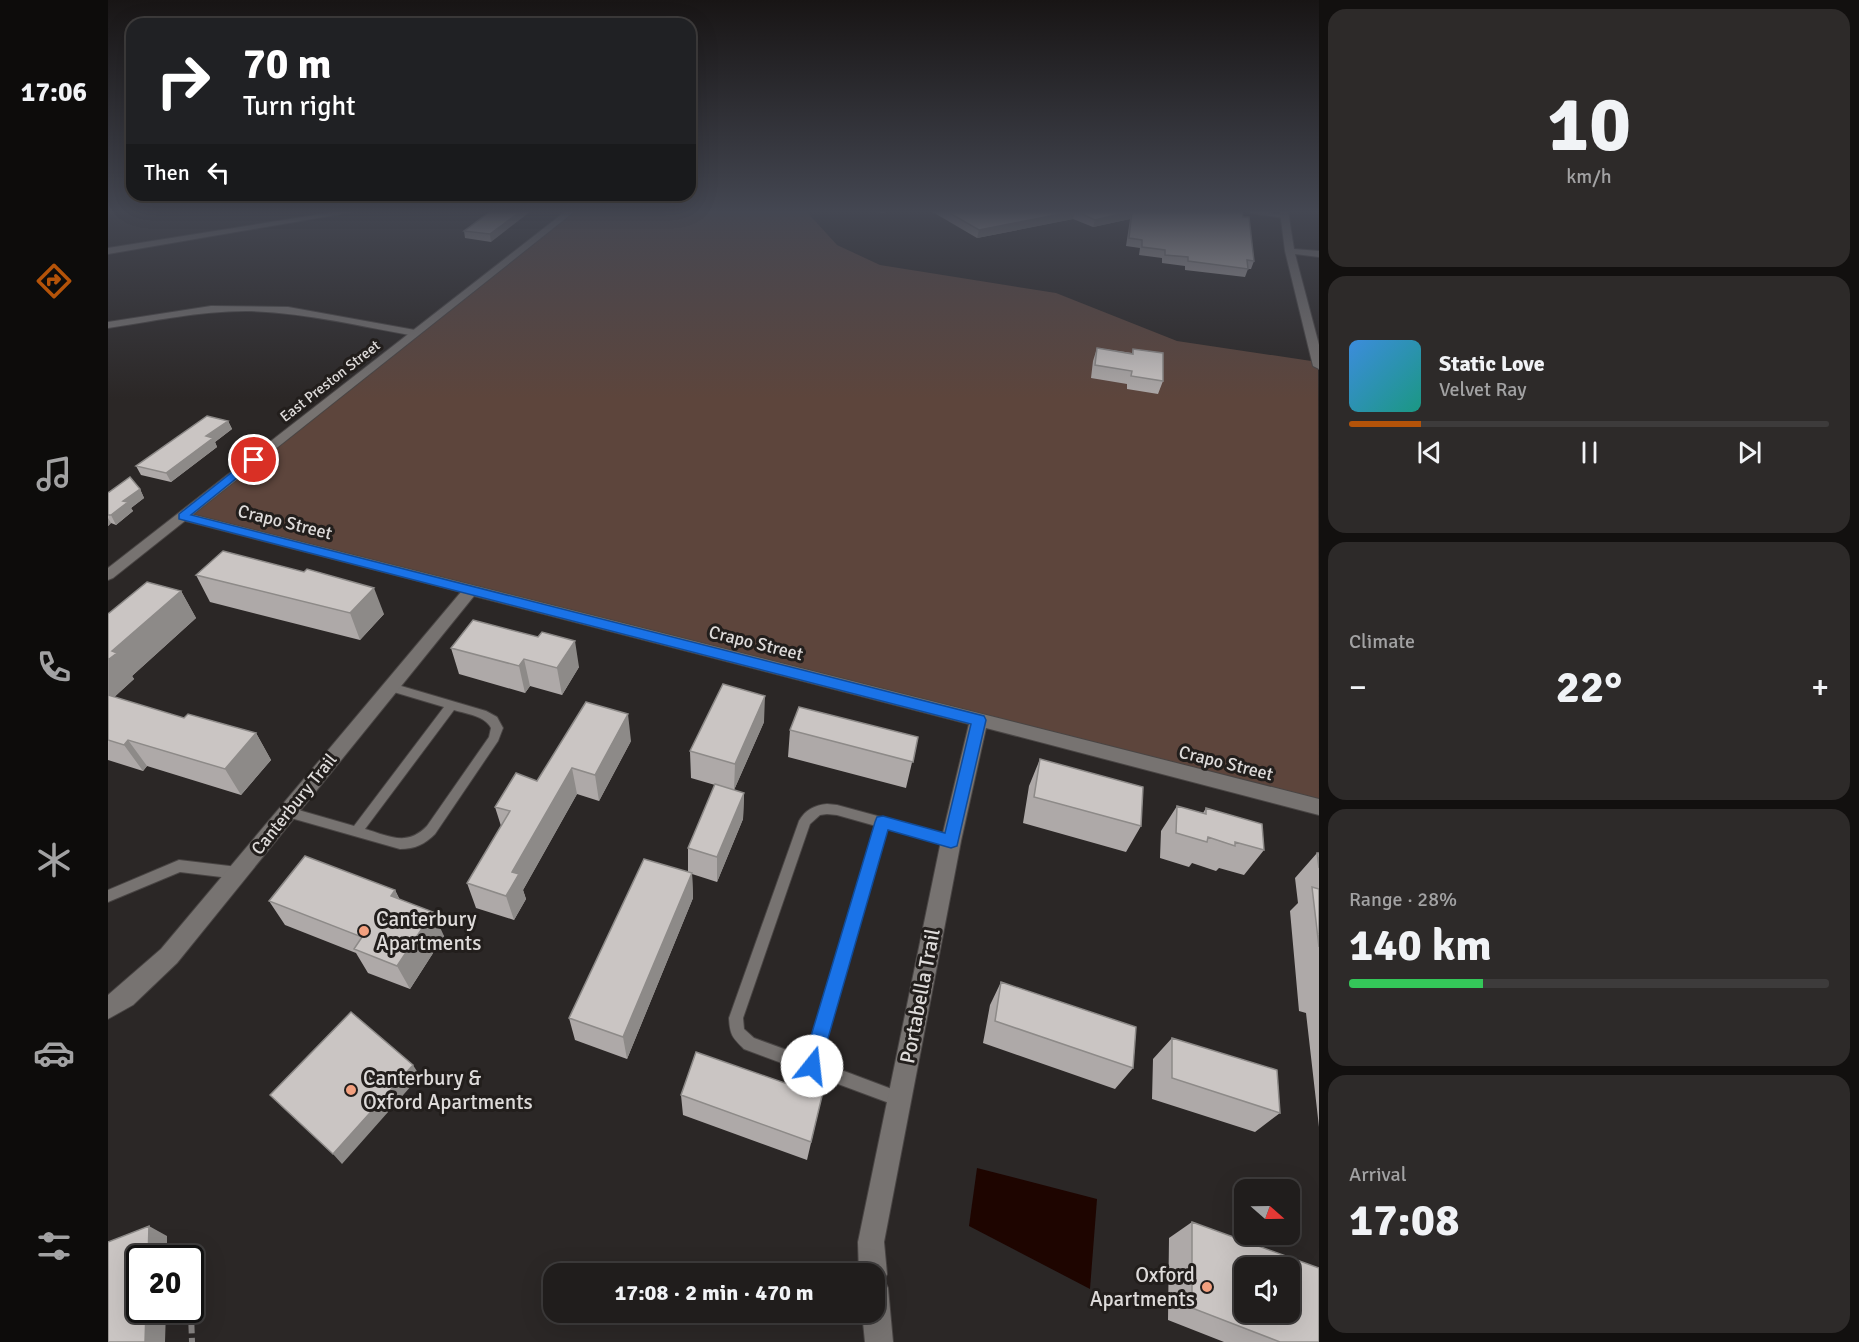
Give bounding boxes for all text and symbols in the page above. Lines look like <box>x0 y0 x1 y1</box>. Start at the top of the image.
text: 70 m <box>243 39 332 90</box>
icon: right <box>144 42 222 120</box>
text: 17:06 <box>21 76 87 109</box>
text: 10 <box>1547 77 1631 173</box>
text: Turn right <box>243 90 356 123</box>
icon: left <box>202 156 235 189</box>
text: Then <box>144 159 190 186</box>
text: km/h <box>1566 164 1612 189</box>
icon: directions <box>33 260 75 302</box>
street label: East Preston Street <box>276 336 384 426</box>
text: Static Love <box>1439 350 1545 377</box>
text: Velvet Ray <box>1439 377 1527 402</box>
pin <box>228 434 279 485</box>
icon: previous <box>1413 436 1446 469</box>
icon: pause <box>1573 436 1606 469</box>
icon: next <box>1733 436 1766 469</box>
icon: arrive <box>237 443 270 476</box>
icon: music <box>33 453 75 495</box>
street label: Crapo Street <box>236 500 334 544</box>
street label: Crapo Street <box>707 621 805 665</box>
text: Climate <box>1349 629 1415 654</box>
icon: phone <box>33 646 75 688</box>
text: 22° <box>1556 660 1622 715</box>
text: − <box>1349 667 1367 708</box>
text: + <box>1811 667 1829 708</box>
street label: Crapo Street <box>1177 741 1275 785</box>
street label: Canterbury Trail <box>246 749 342 859</box>
icon: climate <box>33 839 75 881</box>
text: Range · 28% <box>1349 887 1457 912</box>
place label: Canterbury Apartments <box>376 906 481 956</box>
text: 140 km <box>1349 918 1492 973</box>
marker: Canterbury Apartments <box>357 924 371 938</box>
street label: Portabella Trail <box>894 926 946 1066</box>
icon: car <box>33 1032 75 1074</box>
position arrow <box>780 1034 844 1098</box>
place label: Canterbury & Oxford Apartments <box>363 1065 533 1115</box>
marker: Canterbury & Oxford Apartments <box>344 1083 358 1097</box>
text: Arrival <box>1349 1162 1407 1187</box>
north arrow <box>1234 1179 1300 1245</box>
map controls <box>1234 1179 1300 1323</box>
text: 17:08 <box>1349 1193 1459 1248</box>
icon: filters <box>33 1225 75 1267</box>
speed limit sign: 20 <box>126 1245 204 1323</box>
button: sound <box>1234 1257 1300 1323</box>
place label: Oxford Apartments <box>1090 1262 1195 1312</box>
text: 17:08 · 2 min · 470 m <box>614 1279 814 1306</box>
marker: Oxford Apartments <box>1200 1280 1214 1294</box>

